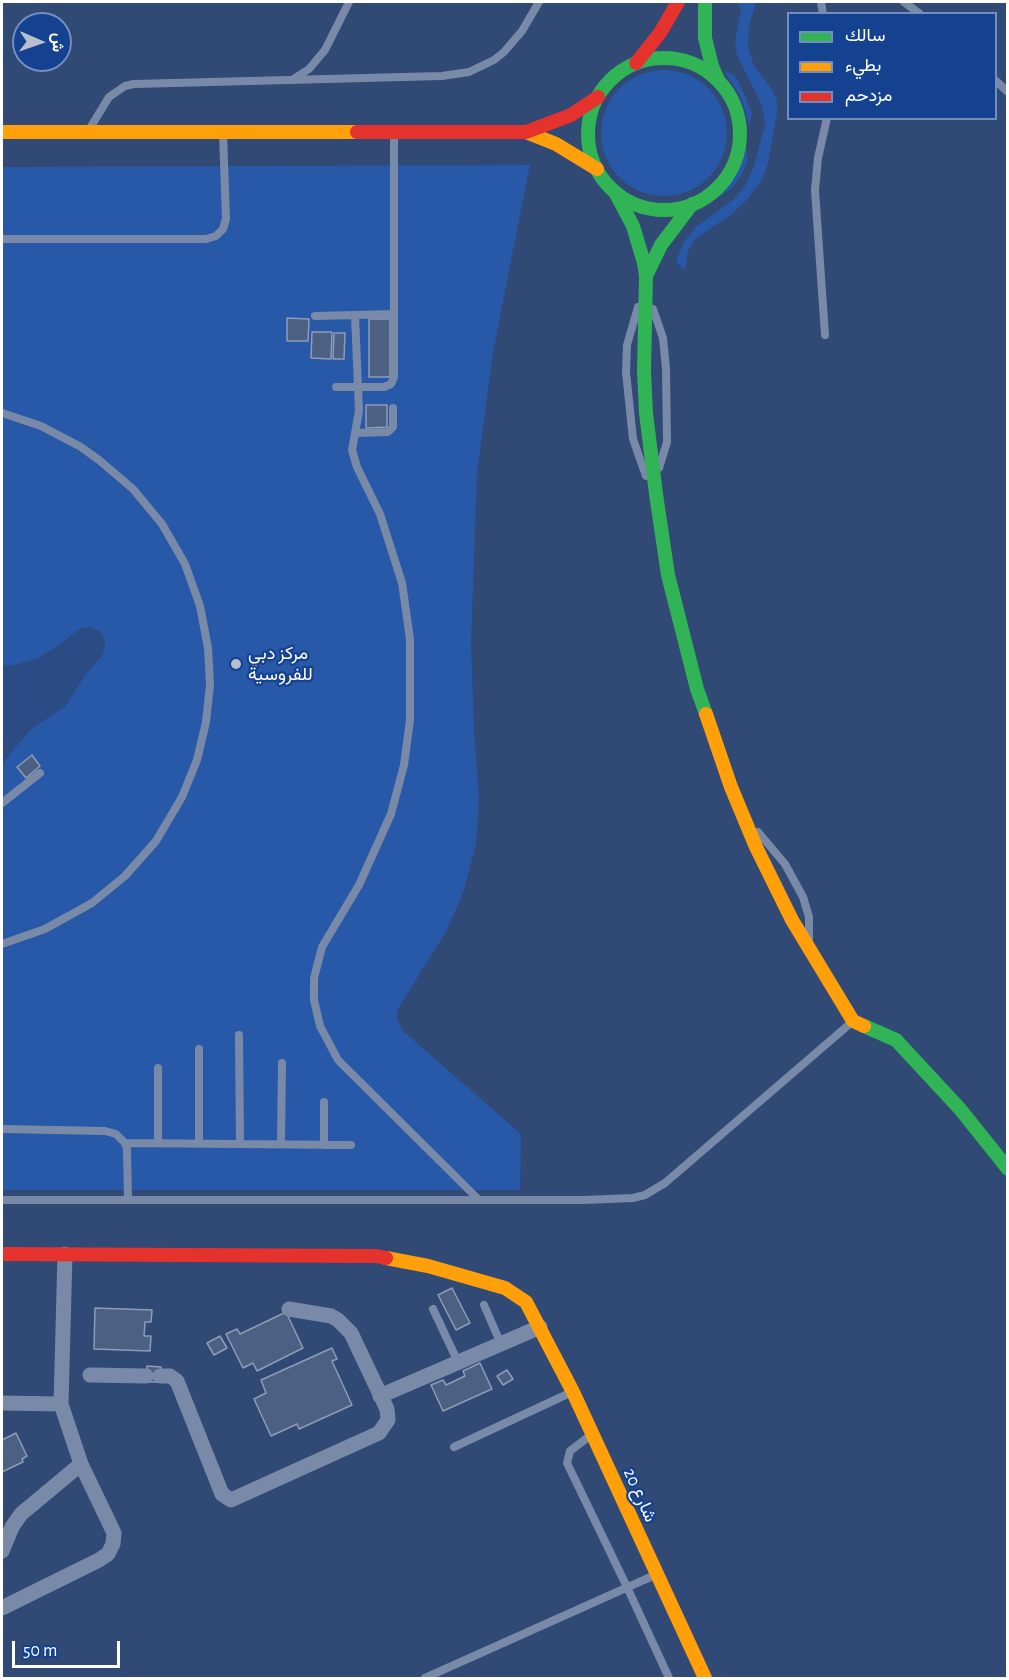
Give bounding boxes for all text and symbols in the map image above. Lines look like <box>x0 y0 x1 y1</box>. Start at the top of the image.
north arrow <box>12 12 72 72</box>
legend <box>787 12 997 120</box>
text: سالك <box>845 27 885 45</box>
text: ش <box>50 33 66 52</box>
text: بطيء <box>845 57 881 75</box>
text: مزدحم <box>845 87 892 105</box>
place label: مركز دبي للفروسية <box>248 643 313 686</box>
marker: مركز دبي للفروسية <box>229 657 243 671</box>
street label: شارع 20 <box>619 1465 661 1525</box>
scale bar <box>15 1629 123 1667</box>
text: 50 m <box>23 1642 57 1660</box>

